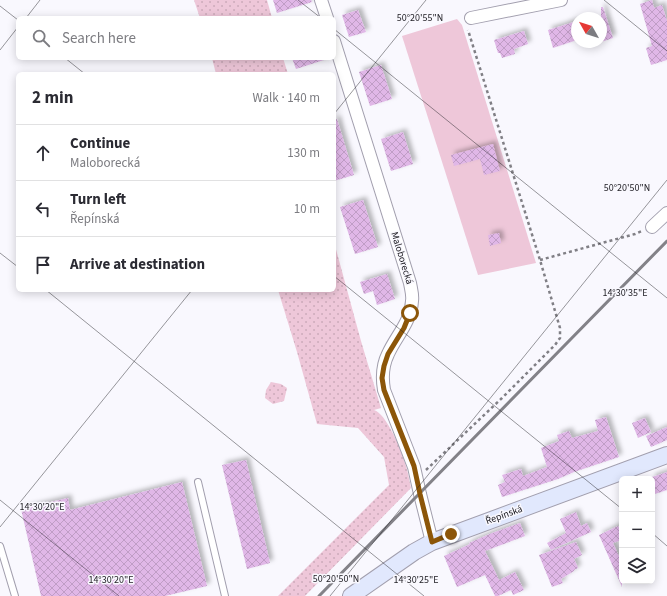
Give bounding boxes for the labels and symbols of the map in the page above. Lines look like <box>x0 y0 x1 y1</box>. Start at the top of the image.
text: 50°20'55"N <box>397 11 443 25</box>
north arrow <box>571 12 607 48</box>
text: 50°20'50"N <box>604 181 650 195</box>
street label: Maloborecká <box>387 230 417 286</box>
text: 14°30'35"E <box>602 286 648 300</box>
route start <box>401 304 419 322</box>
text: 14°30'20"E <box>19 500 65 514</box>
street label: Řepínská <box>484 502 524 528</box>
route end <box>442 525 460 543</box>
text: 50°20'50"N <box>313 572 359 586</box>
text: 14°30'20"E <box>88 573 134 587</box>
text: 14°30'25"E <box>393 573 439 587</box>

